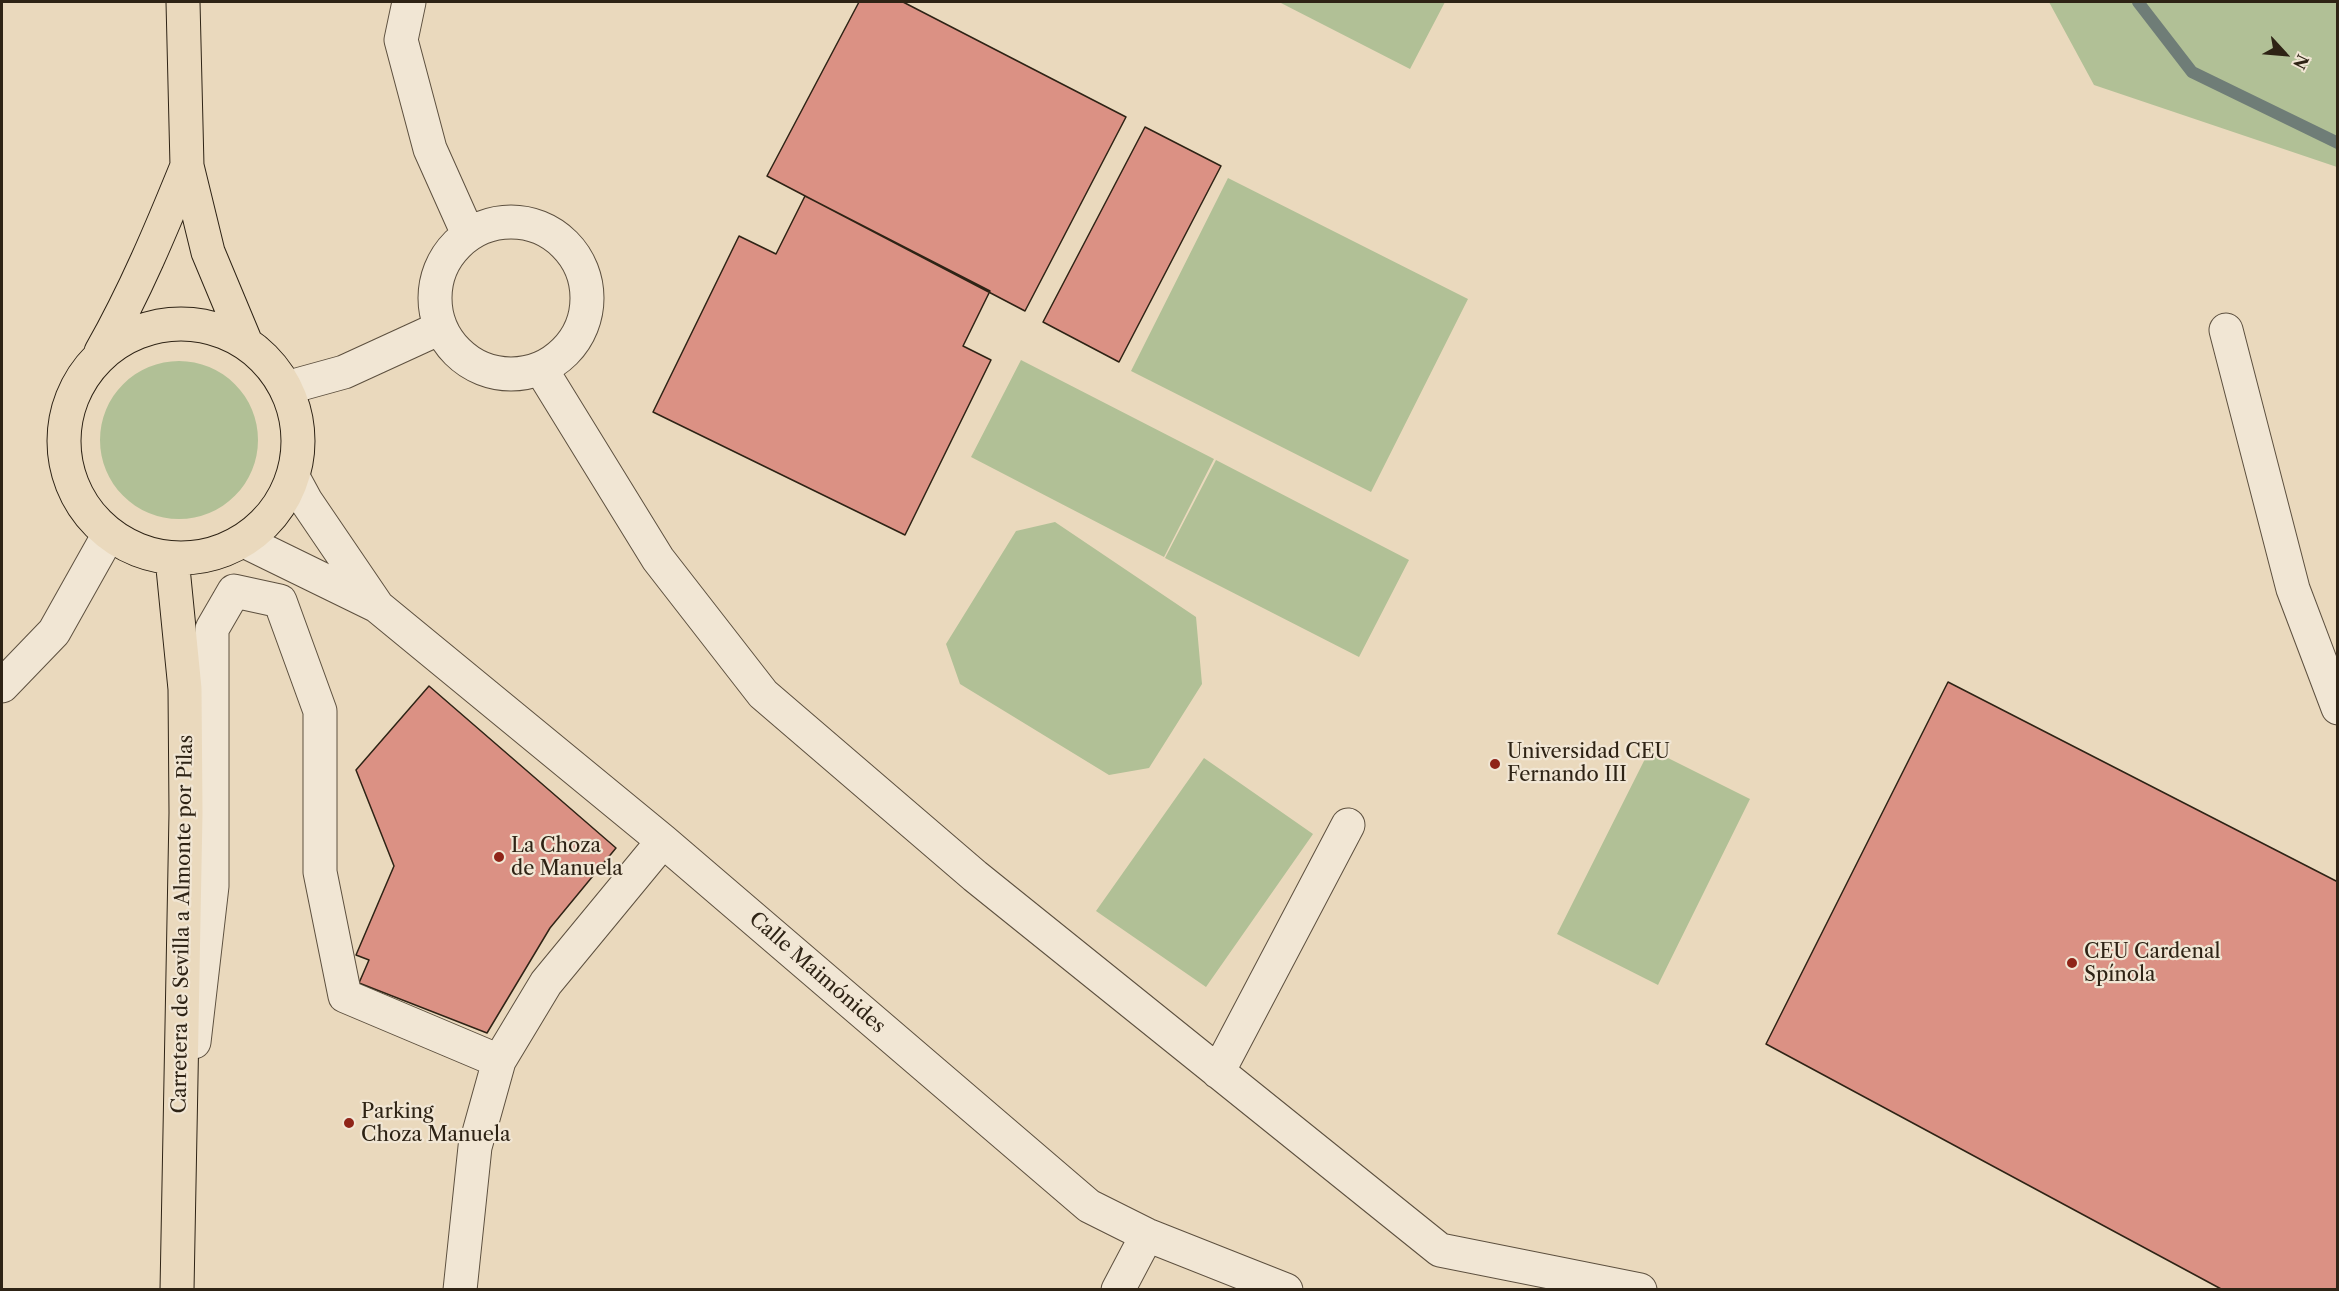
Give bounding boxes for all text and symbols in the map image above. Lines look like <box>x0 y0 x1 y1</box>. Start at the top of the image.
north arrow <box>2255 24 2315 84</box>
text: N <box>2289 51 2313 73</box>
street label: Carretera de Sevilla a Almonte por Pilas <box>168 734 198 1114</box>
place label: Universidad CEU Fernando III <box>1507 740 1670 787</box>
marker: Universidad CEU Fernando III <box>1488 757 1502 771</box>
place label: La Choza de Manuela <box>511 834 623 881</box>
marker: La Choza de Manuela <box>492 850 506 864</box>
street label: Calle Maimónides <box>744 907 890 1039</box>
place label: CEU Cardenal Spínola <box>2084 940 2220 987</box>
marker: CEU Cardenal Spínola <box>2065 956 2079 970</box>
place label: Parking Choza Manuela <box>361 1100 511 1147</box>
marker: Parking Choza Manuela <box>342 1116 356 1130</box>

